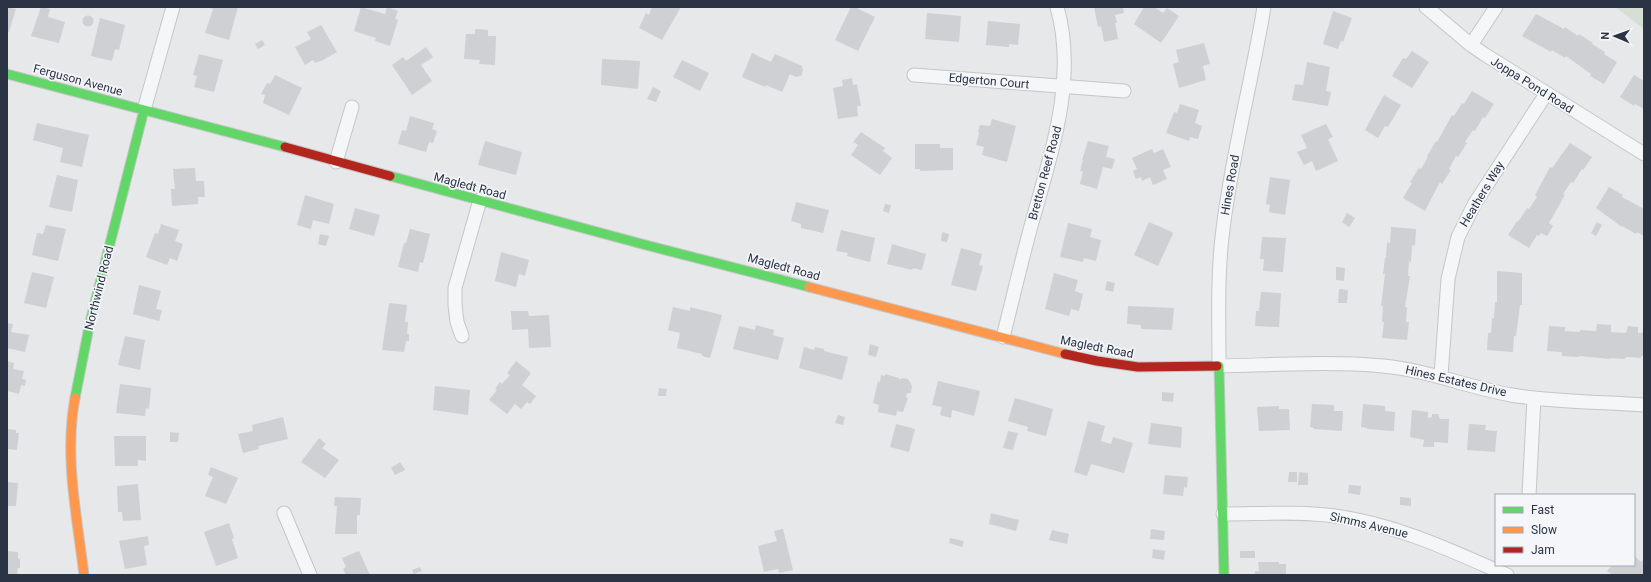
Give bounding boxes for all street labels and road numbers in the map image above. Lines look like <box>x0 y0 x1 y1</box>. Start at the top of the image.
street label: Joppa Pond Road <box>1488 54 1576 116</box>
street label: Ferguson Avenue <box>32 61 124 99</box>
street label: Edgerton Court <box>948 71 1030 91</box>
street label: Bretton Reef Road <box>1026 124 1064 222</box>
street label: Hines Road <box>1218 154 1242 216</box>
street label: Heathers Way <box>1457 158 1507 229</box>
street label: Magledt Road <box>432 170 508 202</box>
street label: Northwind Road <box>82 245 116 331</box>
street label: Magledt Road <box>746 251 822 283</box>
street label: Magledt Road <box>1059 333 1135 361</box>
street label: Hines Estates Drive <box>1404 363 1508 399</box>
street label: Simms Avenue <box>1329 509 1409 541</box>

